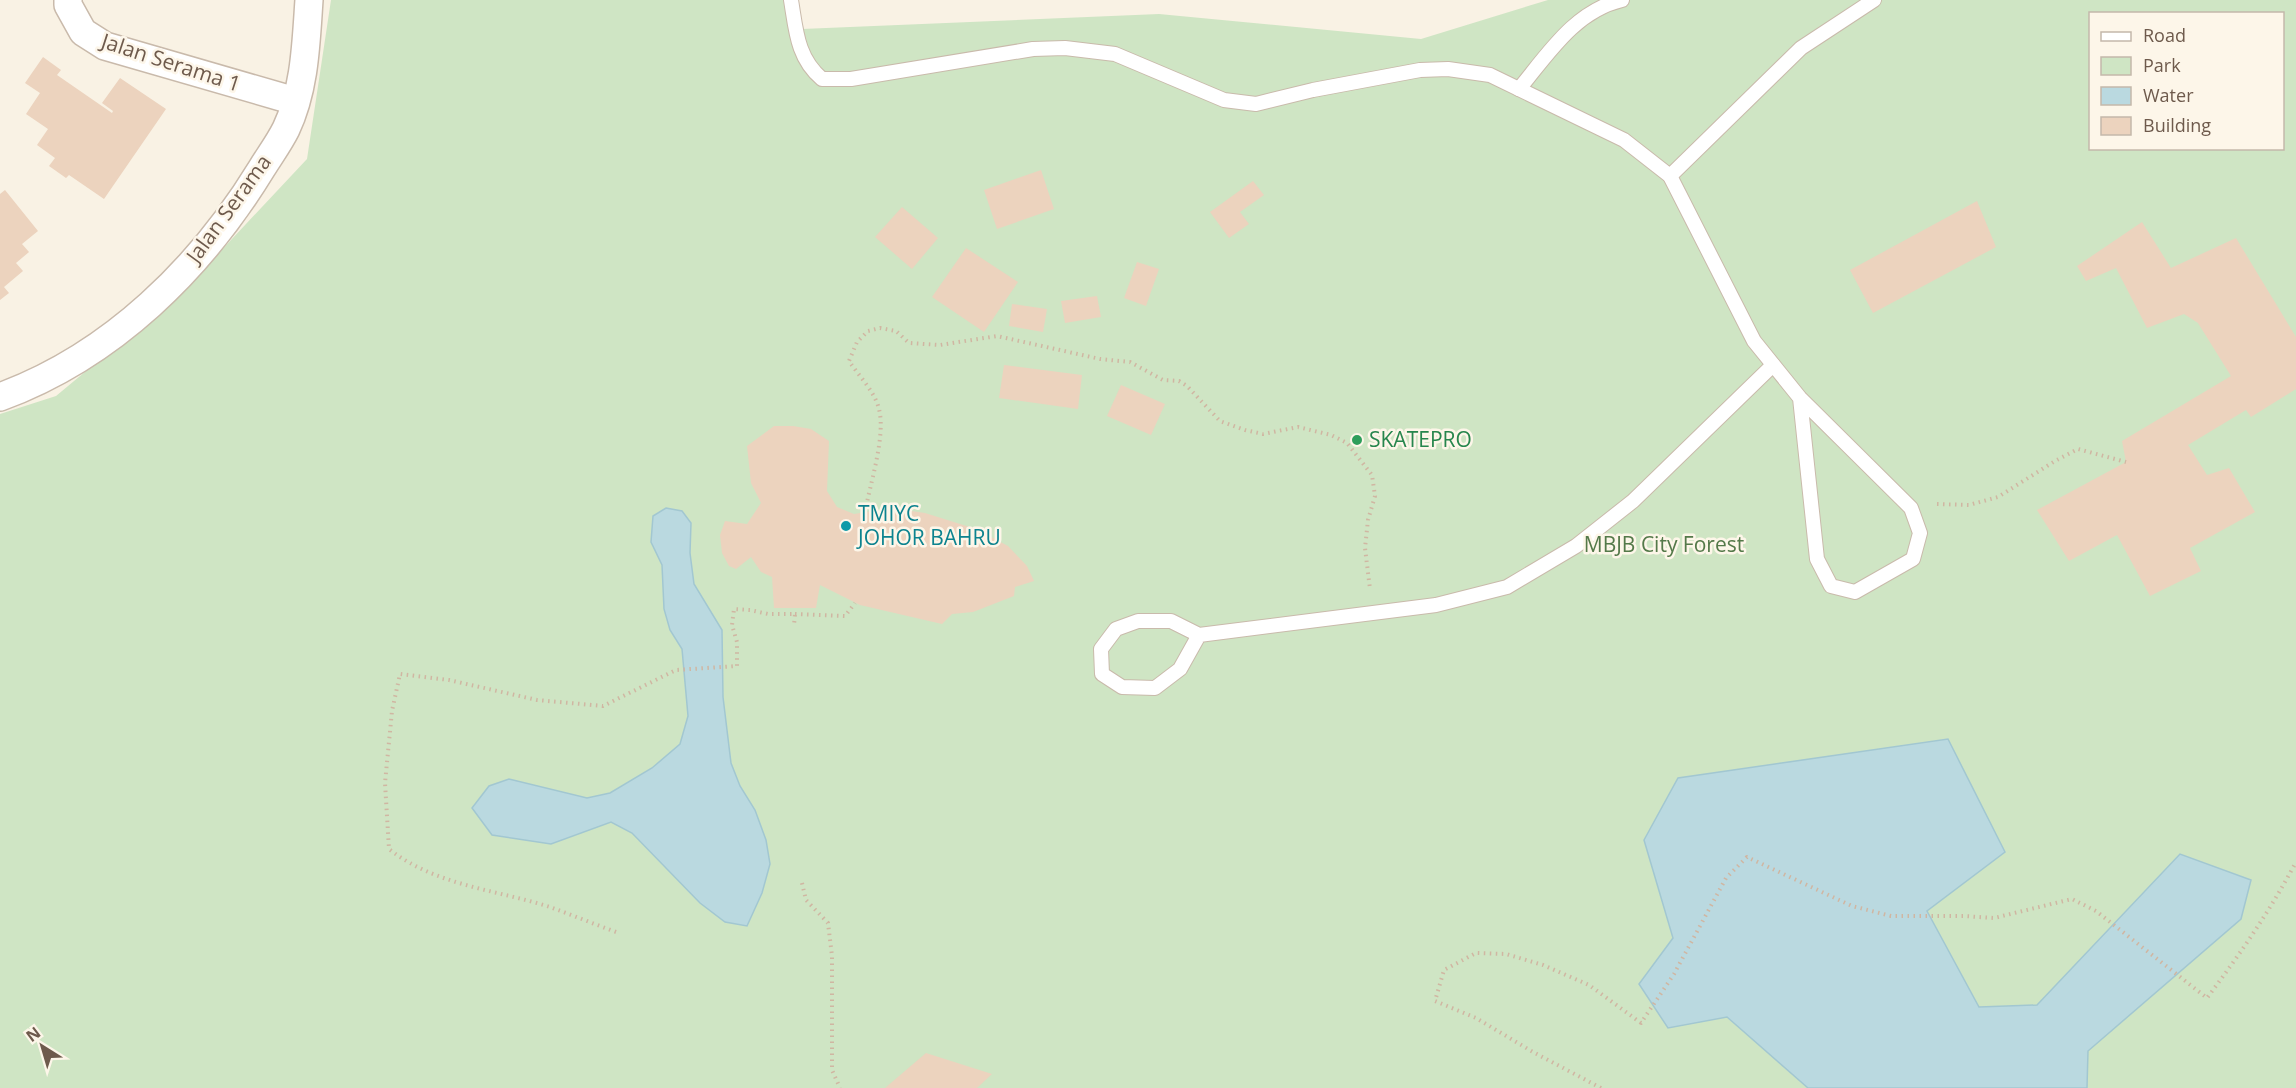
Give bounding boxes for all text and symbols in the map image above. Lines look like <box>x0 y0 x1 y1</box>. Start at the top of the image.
legend <box>2089 12 2284 150</box>
text: Road <box>2143 23 2186 47</box>
street label: Jalan Serama 1 <box>96 26 244 98</box>
text: Park <box>2143 53 2181 77</box>
text: Water <box>2143 83 2194 107</box>
text: Building <box>2143 113 2211 137</box>
street label: Jalan Serama <box>178 149 277 270</box>
place label: SKATEPRO <box>1369 425 1472 453</box>
marker: SKATEPRO <box>1350 433 1364 447</box>
place label: TMIYC JOHOR BAHRU <box>856 499 1001 551</box>
marker: TMIYC JOHOR BAHRU <box>839 519 853 533</box>
park label: MBJB City Forest <box>1584 530 1744 558</box>
north arrow <box>12 1016 72 1076</box>
text: N <box>21 1021 45 1047</box>

